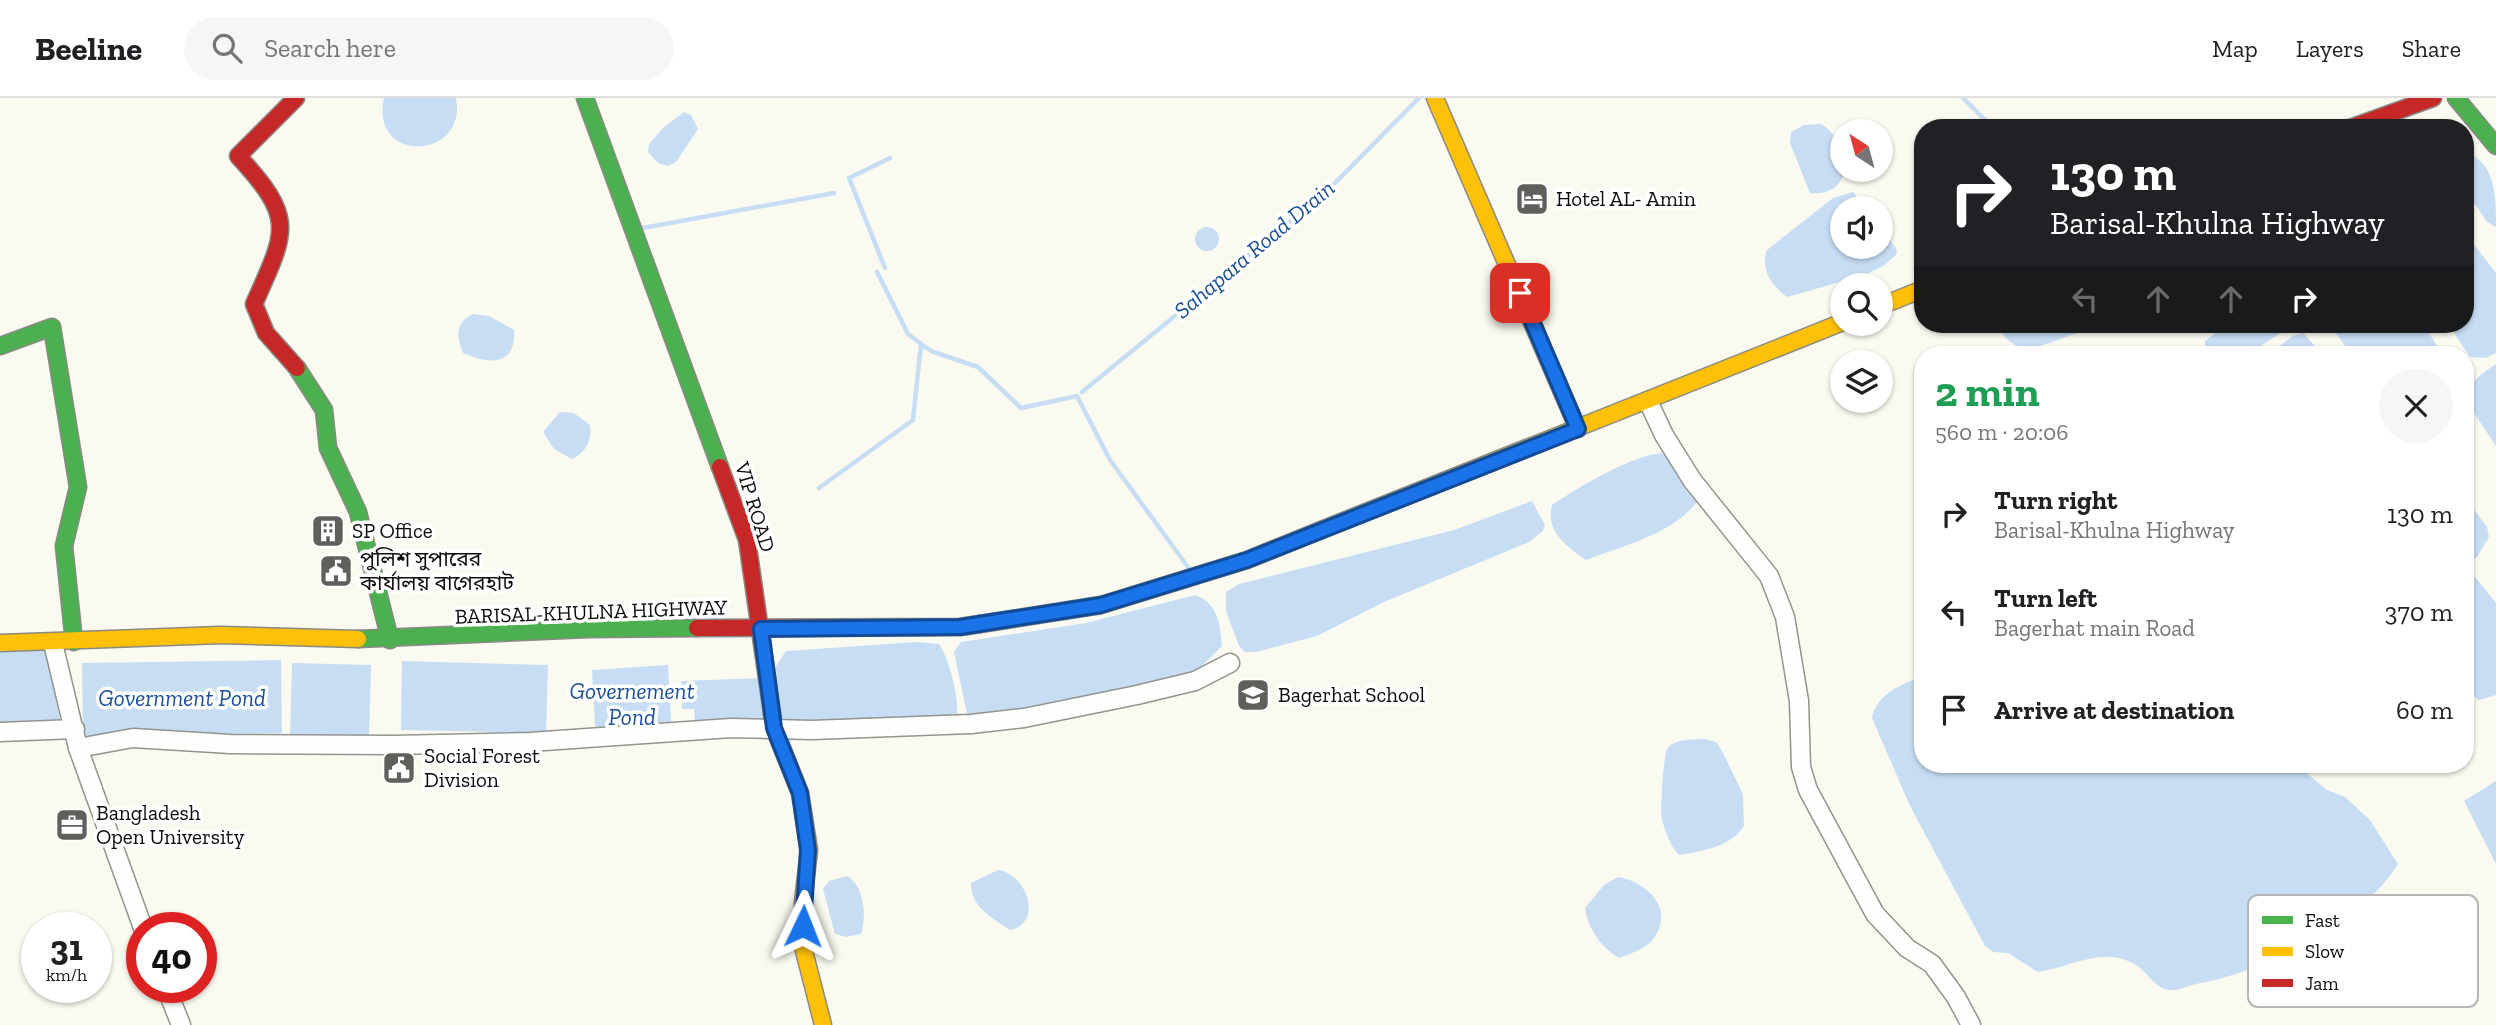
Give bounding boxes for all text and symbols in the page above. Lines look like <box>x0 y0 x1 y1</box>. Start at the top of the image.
search box <box>184 17 674 80</box>
text: Beeline <box>35 29 142 68</box>
icon: search <box>208 29 246 67</box>
text: Search here <box>264 32 396 64</box>
text: Map <box>2212 34 2258 63</box>
text: Layers <box>2296 34 2364 63</box>
text: Share <box>2402 34 2461 63</box>
north arrow <box>1830 119 1894 182</box>
map controls <box>1830 119 1893 413</box>
text: 130 m <box>2050 144 2176 203</box>
icon: right <box>1935 147 2026 238</box>
water label: Sahapara Road Drain <box>1168 174 1340 324</box>
hotel icon: Hotel AL- Amin <box>1513 180 1551 218</box>
place label: Hotel AL- Amin <box>1556 186 1696 211</box>
button: sound <box>1830 196 1893 259</box>
text: Barisal-Khulna Highway <box>2050 204 2385 242</box>
pin <box>1490 263 1550 323</box>
button: search <box>1830 273 1893 336</box>
icon: arrive <box>1501 274 1539 312</box>
icon: left <box>2066 280 2104 318</box>
icon: ahead <box>2139 280 2177 318</box>
icon: ahead <box>2212 280 2250 318</box>
icon: right <box>2285 280 2323 318</box>
button: layers <box>1830 350 1893 413</box>
text: 2 min <box>1935 366 2040 417</box>
button: close <box>2379 369 2453 443</box>
text: 560 m · 20:06 <box>1935 418 2069 446</box>
street label: VIP ROAD <box>730 458 781 555</box>
text: Turn right <box>1994 484 2117 516</box>
icon: right <box>1935 495 1973 533</box>
text: 130 m <box>2387 498 2453 530</box>
building icon: SP Office <box>309 512 347 550</box>
text: Barisal-Khulna Highway <box>1994 516 2235 544</box>
place label: SP Office <box>352 518 433 543</box>
place label: পুলিশ সুপারের কার্যালয় বাগেরহাট <box>359 546 514 595</box>
public building icon: পুলিশ সুপারের কার্যালয় বাগেরহাট <box>317 552 355 590</box>
text: Turn left <box>1994 582 2097 614</box>
icon: left <box>1935 593 1973 631</box>
street label: BARISAL-KHULNA HIGHWAY <box>454 594 728 629</box>
text: 370 m <box>2385 596 2453 628</box>
text: Bagerhat main Road <box>1994 614 2195 642</box>
school or university icon: Bagerhat School <box>1234 676 1272 714</box>
water label: Governement Pond <box>569 677 695 731</box>
place label: Bagerhat School <box>1278 682 1426 707</box>
water label: Government Pond <box>98 684 266 712</box>
icon: arrive <box>1935 691 1973 729</box>
text: Arrive at destination <box>1994 694 2234 726</box>
text: 60 m <box>2396 694 2453 726</box>
place label: Social Forest Division <box>424 743 540 792</box>
public building icon: Social Forest Division <box>380 749 418 787</box>
place label: Bangladesh Open University <box>96 800 245 849</box>
office icon: Bangladesh Open University <box>53 806 91 844</box>
position arrow <box>766 889 840 963</box>
legend <box>2248 895 2478 1007</box>
text: Fast <box>2305 909 2340 932</box>
speed limit sign: 40 <box>126 912 217 1003</box>
text: 31 <box>50 927 83 969</box>
text: Slow <box>2305 940 2345 963</box>
text: km/h <box>46 964 87 986</box>
text: Jam <box>2305 972 2339 995</box>

